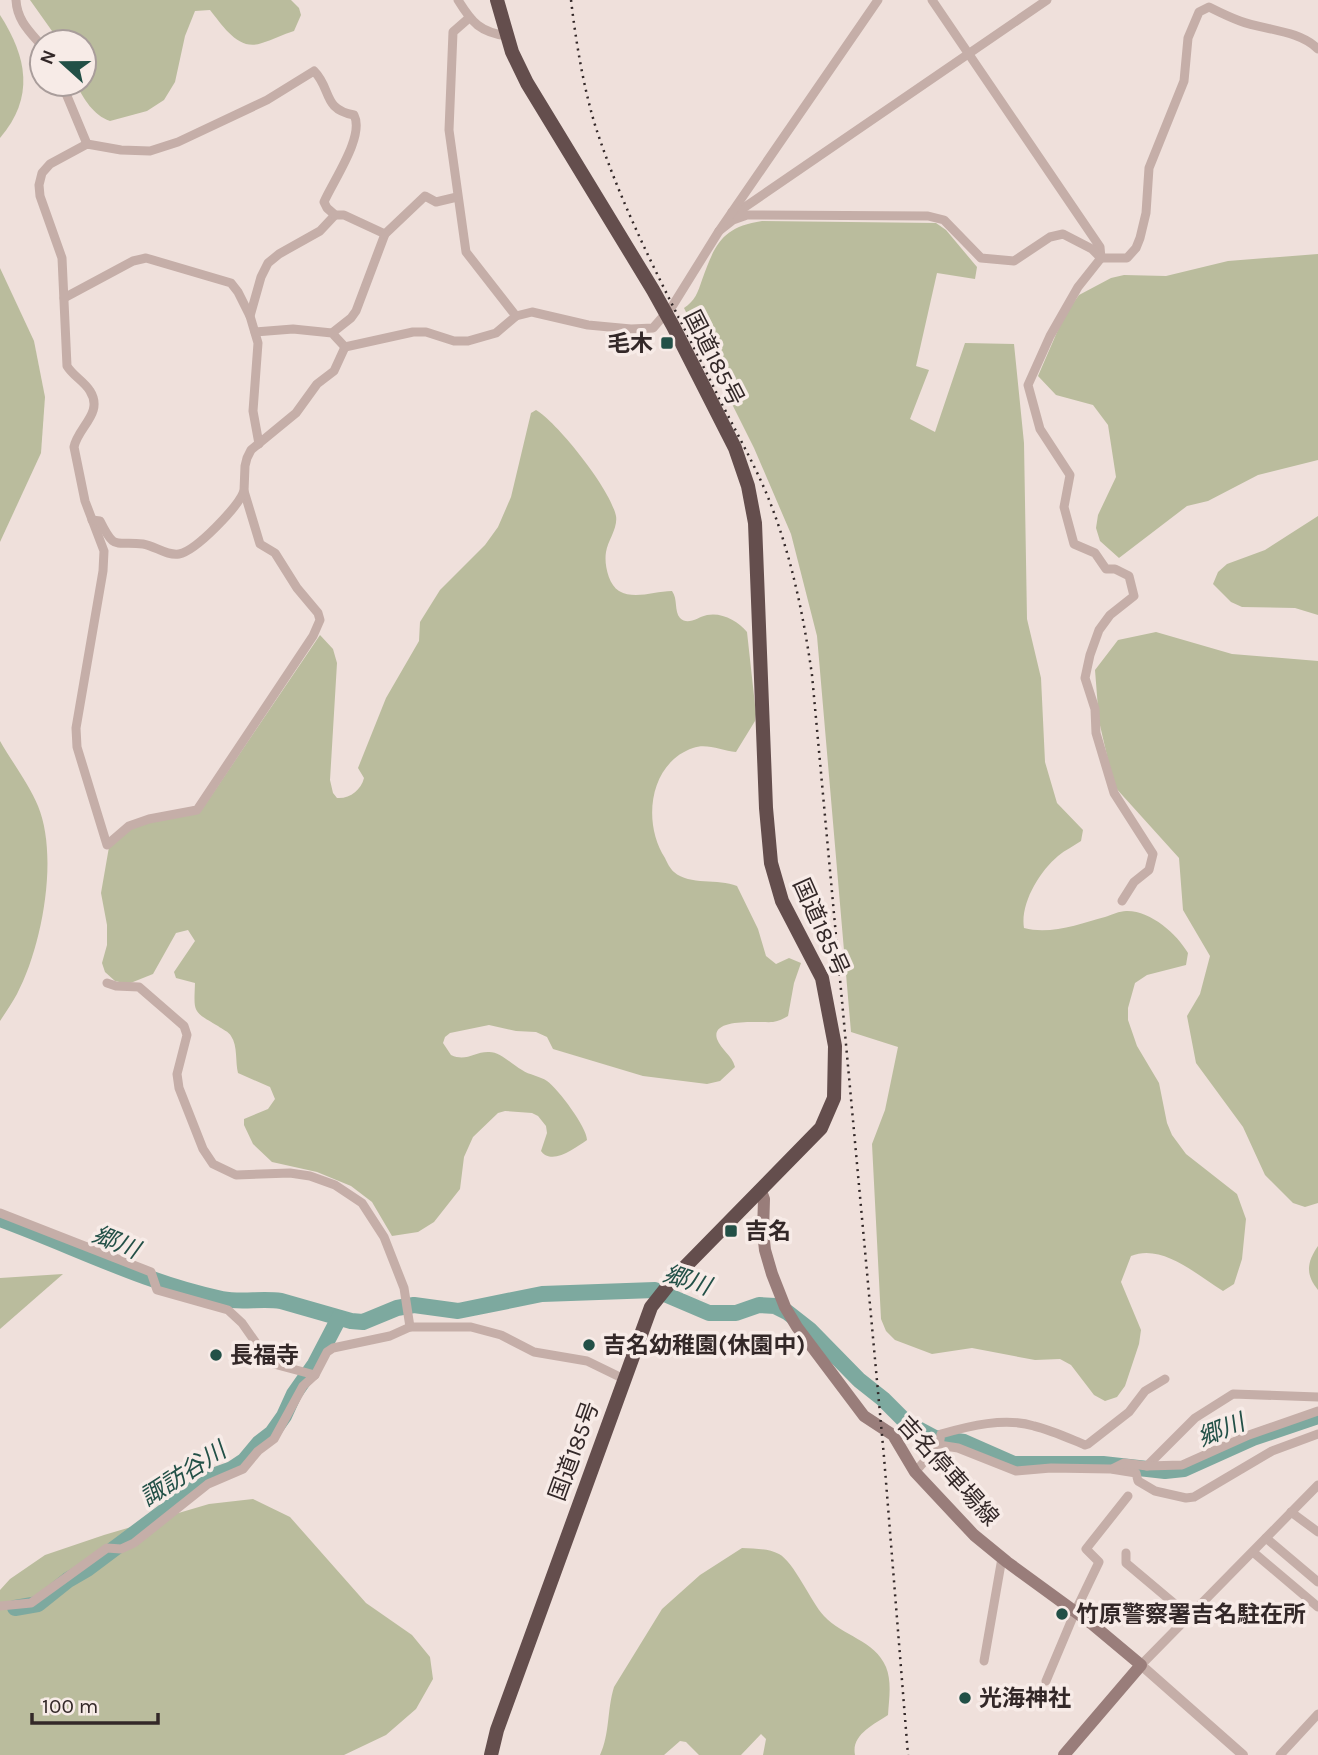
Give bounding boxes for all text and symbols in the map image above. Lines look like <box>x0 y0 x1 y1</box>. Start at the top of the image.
north arrow <box>28 28 98 98</box>
text: N <box>35 47 61 68</box>
street label: 国道185号 <box>678 306 750 410</box>
place label: 毛木 <box>607 330 653 357</box>
marker: 毛木 <box>659 335 675 351</box>
street label: 国道185号 <box>788 874 854 980</box>
place label: 吉名 <box>745 1218 791 1245</box>
water label: 郷川 <box>89 1220 146 1265</box>
marker: 吉名 <box>723 1223 739 1239</box>
water label: 郷川 <box>660 1259 717 1302</box>
place label: 吉名幼稚園(休園中) <box>603 1332 805 1359</box>
marker: 吉名幼稚園(休園中) <box>581 1337 597 1353</box>
place label: 長福寺 <box>230 1342 299 1369</box>
marker: 長福寺 <box>208 1347 224 1363</box>
street label: 国道185号 <box>544 1398 604 1504</box>
water label: 郷川 <box>1194 1407 1251 1452</box>
street label: 吉名停車場線 <box>892 1411 1004 1531</box>
water label: 諏訪谷川 <box>135 1434 233 1512</box>
place label: 竹原警察署吉名駐在所 <box>1076 1601 1306 1628</box>
marker: 竹原警察署吉名駐在所 <box>1054 1606 1070 1622</box>
scale bar <box>32 1682 158 1726</box>
place label: 光海神社 <box>979 1685 1071 1712</box>
marker: 光海神社 <box>957 1690 973 1706</box>
text: 100 m <box>42 1694 99 1718</box>

